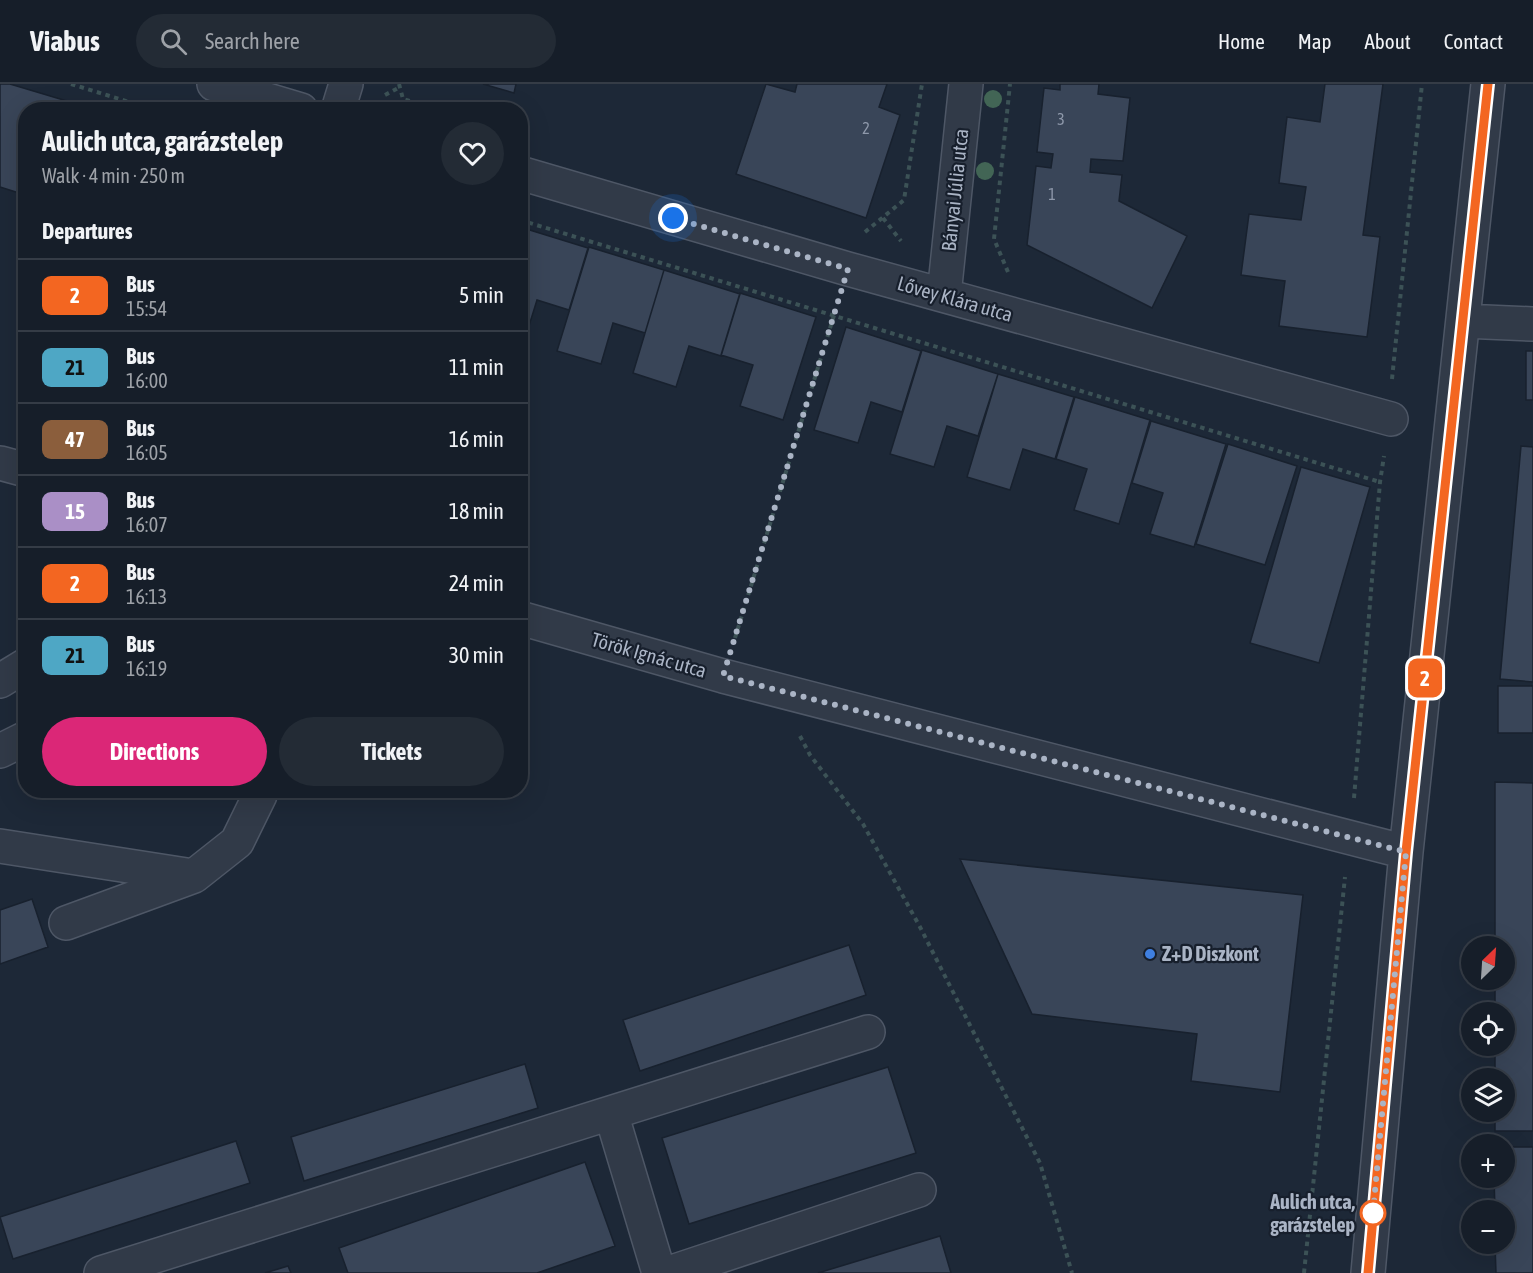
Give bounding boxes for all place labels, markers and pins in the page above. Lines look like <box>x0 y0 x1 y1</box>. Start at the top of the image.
place label: Z+D Diszkont <box>1162 942 1259 965</box>
marker: Z+D Diszkont <box>1143 947 1157 961</box>
place label: Aulich utca, garázstelep <box>1269 1190 1355 1236</box>
marker: Aulich utca, garázstelep <box>1360 1200 1386 1226</box>

